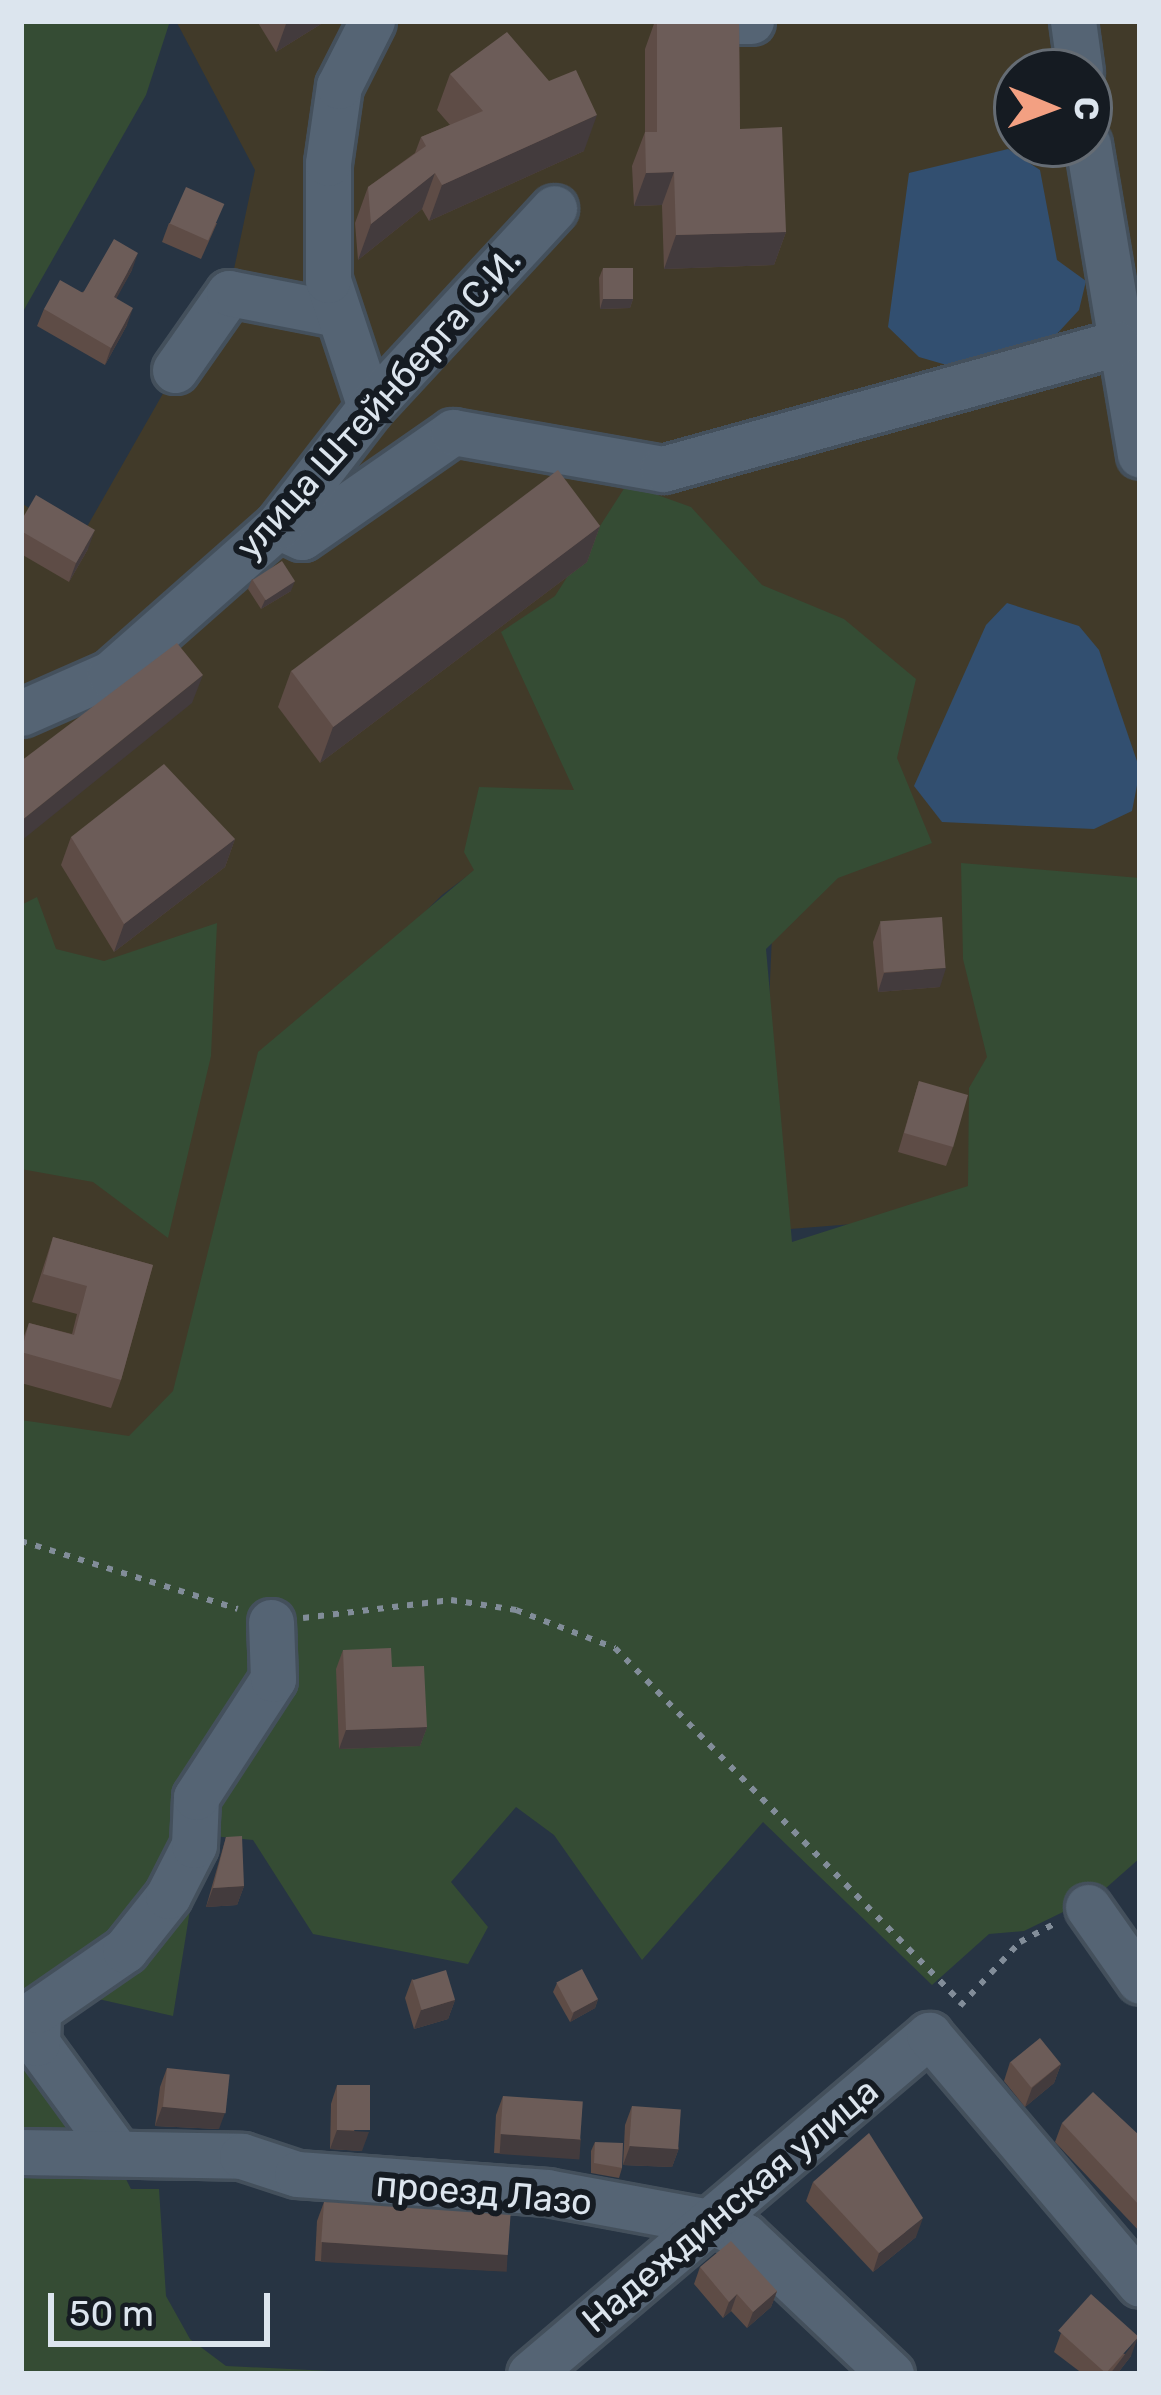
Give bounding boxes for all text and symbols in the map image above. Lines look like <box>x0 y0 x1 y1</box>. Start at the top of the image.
north arrow <box>993 48 1113 168</box>
text: С <box>1067 97 1106 121</box>
street label: улица Штейнберга С.И. <box>227 238 529 568</box>
street label: Надеждинская улица <box>573 2069 887 2341</box>
street label: проезд Лазо <box>374 2162 594 2224</box>
scale bar <box>54 2269 276 2343</box>
text: 50 m <box>69 2292 154 2335</box>

